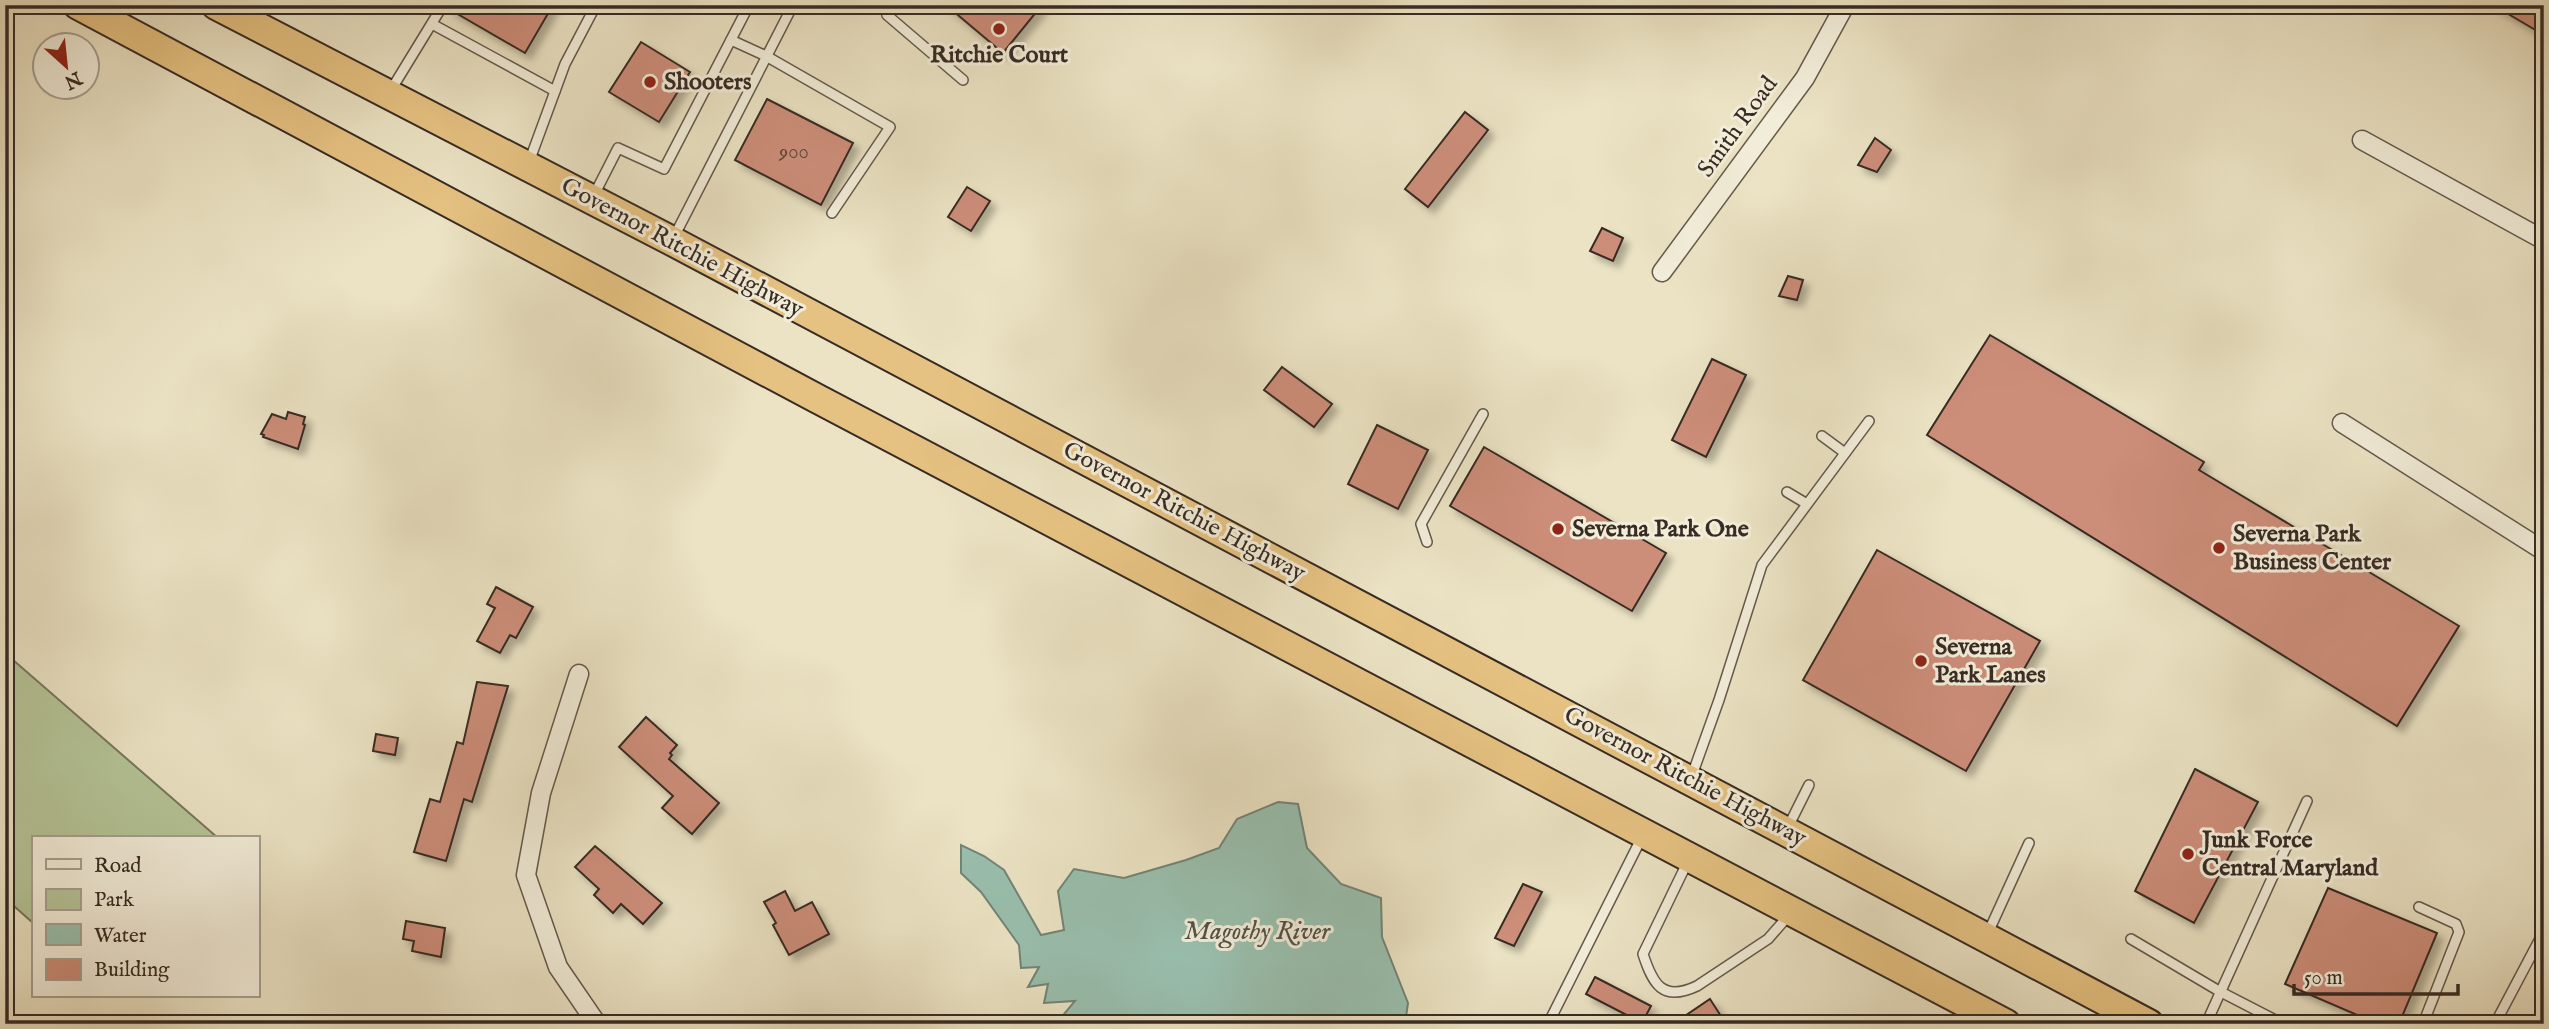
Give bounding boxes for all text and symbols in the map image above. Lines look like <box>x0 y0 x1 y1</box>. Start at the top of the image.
marker: Ritchie Court <box>991 21 1007 37</box>
north arrow <box>32 32 102 102</box>
place label: Ritchie Court <box>930 40 1069 71</box>
text: N <box>60 64 86 94</box>
place label: Shooters <box>664 67 752 98</box>
street label: Smith Road <box>1691 70 1785 184</box>
marker: Shooters <box>642 74 658 90</box>
house number: 900 <box>778 139 809 166</box>
street label: Governor Ritchie Highway <box>555 171 809 325</box>
street label: Governor Ritchie Highway <box>1057 435 1311 589</box>
place label: Severna Park One <box>1572 514 1749 545</box>
place label: Severna Park Business Center <box>2233 519 2391 578</box>
marker: Severna Park One <box>1550 521 1566 537</box>
marker: Severna Park Business Center <box>2211 540 2227 556</box>
place label: Severna Park Lanes <box>1935 632 2046 691</box>
marker: Severna Park Lanes <box>1913 653 1929 669</box>
street label: Governor Ritchie Highway <box>1558 700 1812 854</box>
place label: Junk Force Central Maryland <box>2199 825 2379 884</box>
legend <box>32 836 259 998</box>
marker: Junk Force Central Maryland <box>2180 846 2196 862</box>
text: Road <box>94 853 142 880</box>
text: Park <box>94 887 135 914</box>
water label: Magothy River <box>1184 915 1331 949</box>
text: Water <box>94 923 147 950</box>
scale bar <box>2294 952 2458 996</box>
text: Building <box>94 957 170 984</box>
text: 50 m <box>2304 965 2343 992</box>

